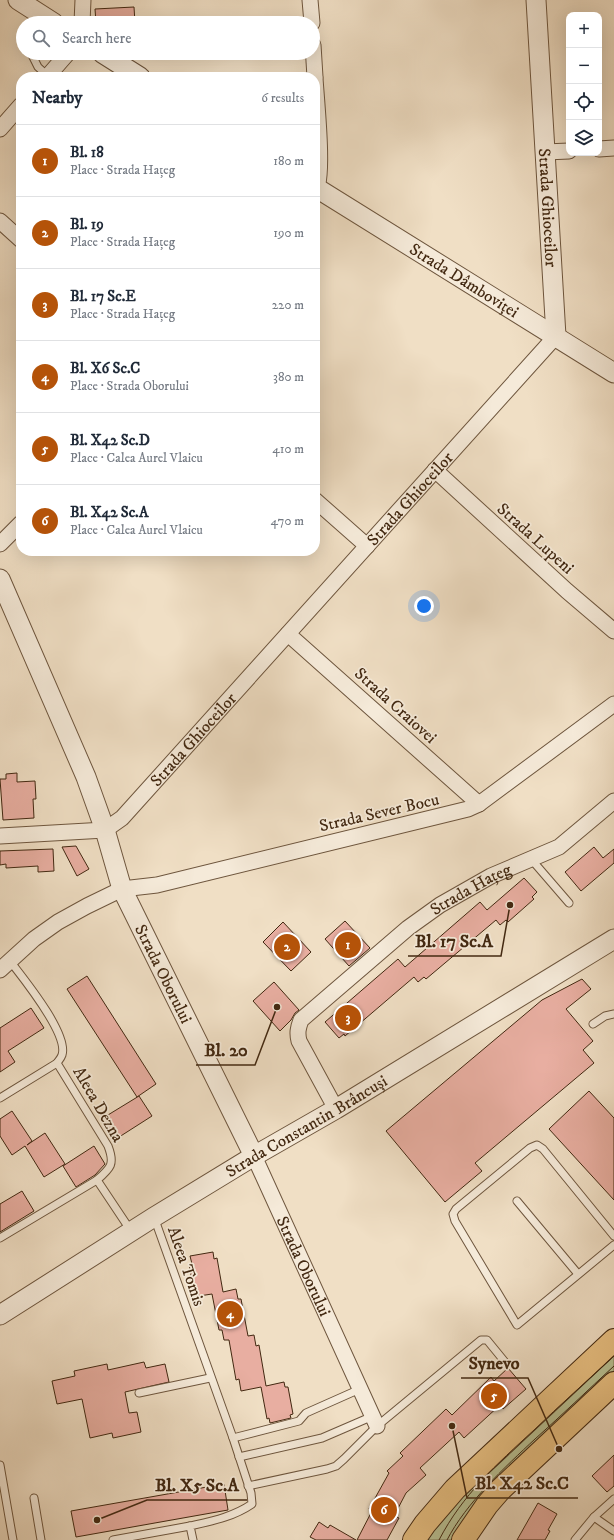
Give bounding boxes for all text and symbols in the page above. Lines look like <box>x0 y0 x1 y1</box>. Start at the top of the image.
map controls <box>566 12 602 156</box>
button: + <box>566 12 602 48</box>
search box <box>16 16 320 60</box>
icon: search <box>30 27 52 49</box>
text: Search here <box>62 29 131 48</box>
button: − <box>566 48 602 84</box>
button: locate <box>566 84 602 120</box>
text: Nearby <box>32 87 82 109</box>
text: 6 results <box>261 90 304 106</box>
button: layers <box>566 120 602 156</box>
text: Bl. 18 <box>70 143 104 162</box>
street label: Strada Ghioceilor <box>533 148 562 268</box>
text: 1 <box>43 153 47 169</box>
text: 180 m <box>273 153 304 169</box>
text: Place · Strada Hațeg <box>70 162 175 178</box>
text: Bl. 19 <box>70 215 104 234</box>
text: 2 <box>42 225 48 241</box>
text: 190 m <box>273 225 304 241</box>
text: Place · Strada Hațeg <box>70 234 175 250</box>
street label: Strada Dâmboviței <box>405 238 523 323</box>
text: Bl. 17 Sc.E <box>70 287 136 306</box>
text: 3 <box>43 297 47 313</box>
text: 220 m <box>272 297 304 313</box>
text: Place · Strada Hațeg <box>70 306 175 322</box>
text: Bl. X6 Sc.C <box>70 359 140 378</box>
text: 4 <box>41 369 49 385</box>
text: 380 m <box>273 369 304 385</box>
text: Place · Strada Oborului <box>70 378 189 394</box>
text: Bl. X42 Sc.D <box>70 431 150 450</box>
text: 5 <box>42 441 48 457</box>
text: 410 m <box>272 441 304 457</box>
street label: Strada Ghioceilor <box>362 447 459 551</box>
text: Place · Calea Aurel Vlaicu <box>70 450 203 466</box>
street label: Strada Lupeni <box>492 498 579 579</box>
text: Bl. X42 Sc.A <box>70 503 148 522</box>
text: 6 <box>42 513 48 529</box>
text: 470 m <box>271 513 304 529</box>
text: Place · Calea Aurel Vlaicu <box>70 522 203 538</box>
your location <box>414 596 434 616</box>
street label: Strada Craiovei <box>350 663 441 749</box>
street label: Strada Ghioceilor <box>146 688 242 792</box>
street label: Strada Sever Bocu <box>317 789 441 837</box>
street label: Strada Hațeg <box>426 858 515 921</box>
street label: Strada Oborului <box>129 921 197 1027</box>
callout: Bl. 17 Sc.A <box>408 926 501 956</box>
pin: 1 <box>335 930 361 960</box>
text: Bl. 17 Sc.A <box>415 931 494 953</box>
pin: 2 <box>274 932 300 962</box>
pin: 3 <box>335 1003 361 1033</box>
callout: Bl. 20 <box>196 1035 255 1065</box>
text: Bl. 20 <box>204 1040 248 1062</box>
street label: Aleea Dezna <box>68 1063 129 1147</box>
street label: Strada Constantin Brâncuși <box>222 1070 392 1183</box>
street label: Strada Oborului <box>271 1213 336 1320</box>
street label: Aleea Tomis <box>162 1224 210 1309</box>
pin: 4 <box>217 1299 243 1329</box>
callout: Synevo <box>461 1348 528 1378</box>
text: Synevo <box>468 1353 520 1375</box>
pin: 5 <box>481 1381 507 1411</box>
callout: Bl. X42 Sc.C <box>467 1468 578 1498</box>
callout: Bl. X5 Sc.A <box>147 1470 247 1500</box>
text: Bl. X42 Sc.C <box>475 1473 569 1495</box>
text: Bl. X5 Sc.A <box>155 1475 239 1497</box>
pin: 6 <box>371 1495 397 1525</box>

